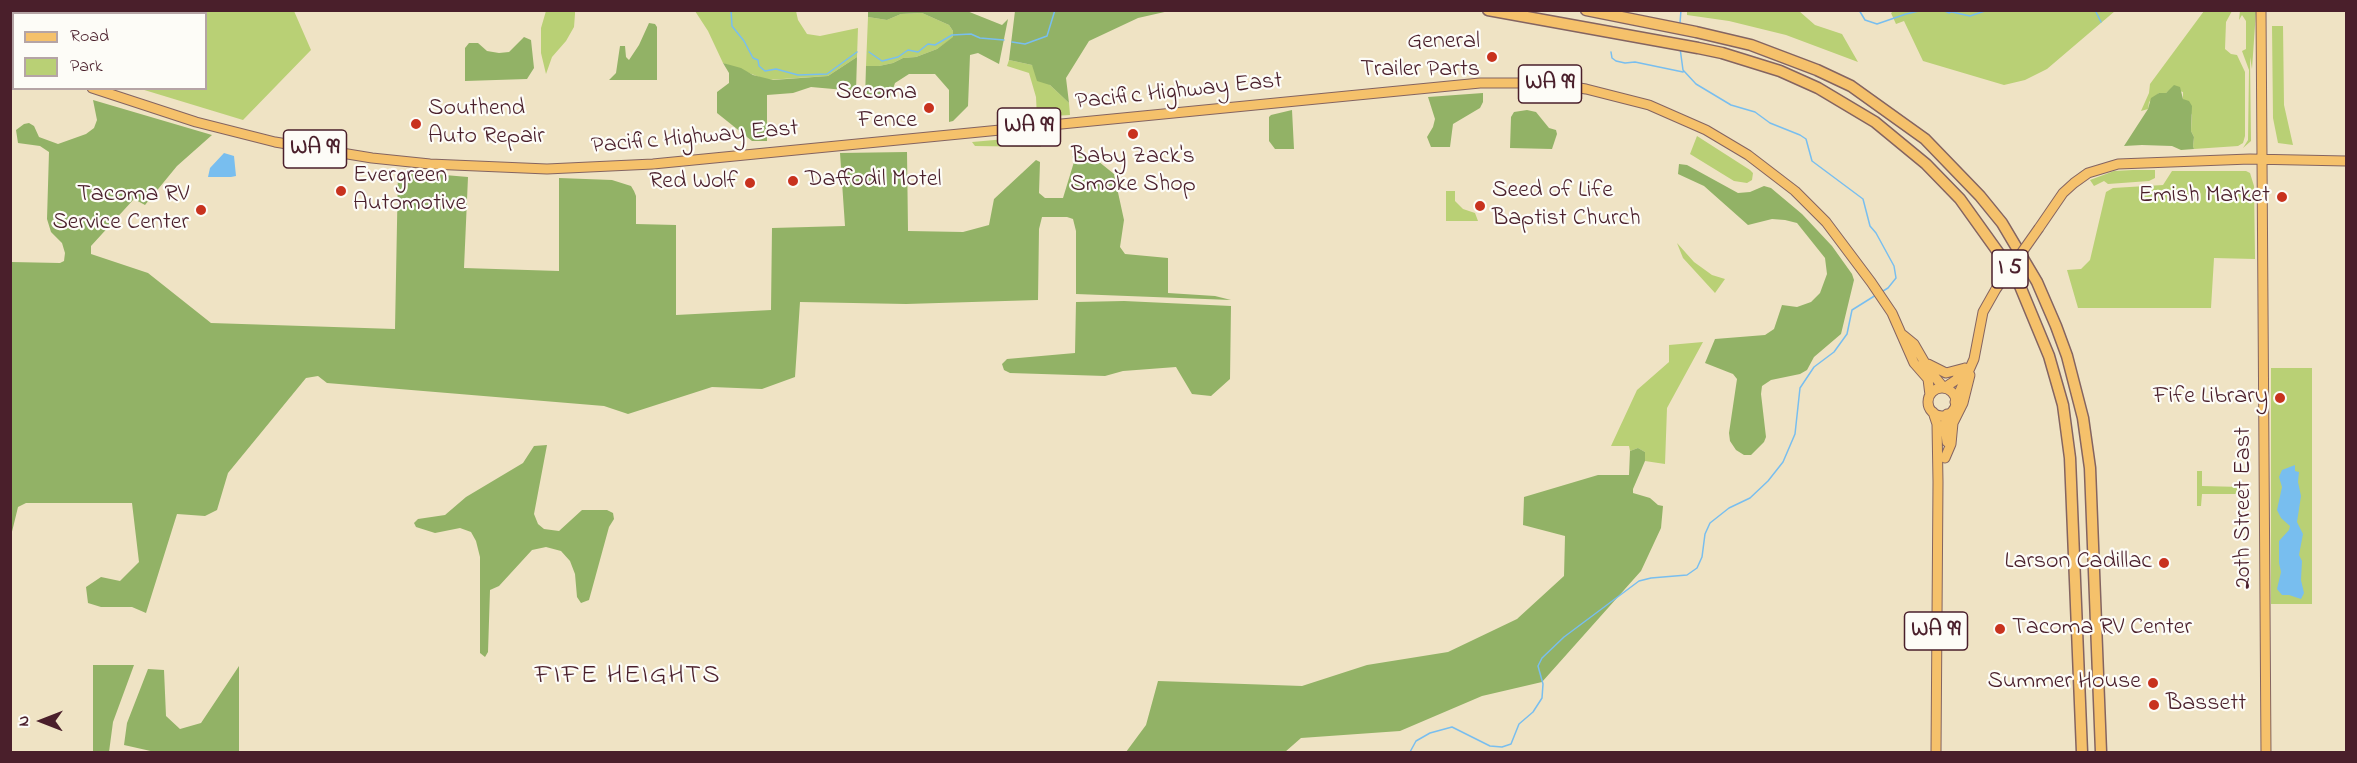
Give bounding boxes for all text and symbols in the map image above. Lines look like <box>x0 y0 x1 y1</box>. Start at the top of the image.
legend <box>12 12 207 90</box>
text: Road <box>70 24 109 50</box>
place label: General Trailer Parts <box>1360 29 1480 85</box>
marker: General Trailer Parts <box>1485 50 1499 64</box>
text: Park <box>70 54 103 80</box>
road number: WA 99 <box>1518 65 1582 103</box>
street label: Pacific Highway East <box>1074 68 1284 118</box>
place label: Secoma Fence <box>836 80 917 136</box>
place label: Southend Auto Repair <box>428 96 545 152</box>
marker: Secoma Fence <box>922 101 936 115</box>
road number: WA 99 <box>998 108 1060 146</box>
street label: Pacific Highway East <box>590 116 800 162</box>
marker: Southend Auto Repair <box>409 117 423 131</box>
marker: Baby Zack's Smoke Shop <box>1126 127 1140 141</box>
road number: WA 99 <box>284 130 346 168</box>
place label: Baby Zack's Smoke Shop <box>1070 144 1196 200</box>
place label: Evergreen Automotive <box>353 163 466 219</box>
place label: Daffodil Motel <box>805 167 942 195</box>
place label: Red Wolf <box>649 169 738 197</box>
marker: Daffodil Motel <box>786 174 800 188</box>
marker: Red Wolf <box>743 176 757 190</box>
place label: Seed of Life Baptist Church <box>1492 178 1641 234</box>
place label: Tacoma RV Service Center <box>52 182 189 238</box>
place label: Emish Market <box>2139 183 2270 211</box>
marker: Evergreen Automotive <box>334 184 348 198</box>
marker: Emish Market <box>2275 190 2289 204</box>
marker: Seed of Life Baptist Church <box>1473 199 1487 213</box>
marker: Tacoma RV Service Center <box>194 203 208 217</box>
road number: I 5 <box>1992 250 2028 288</box>
place label: Fife Library <box>2153 384 2268 412</box>
marker: Fife Library <box>2273 391 2287 405</box>
street label: 20th Street East <box>2231 427 2259 589</box>
place label: Larson Cadillac <box>2005 549 2152 577</box>
marker: Larson Cadillac <box>2157 556 2171 570</box>
road number: WA 99 <box>1904 612 1968 650</box>
place label: Tacoma RV Center <box>2012 615 2192 643</box>
marker: Tacoma RV Center <box>1993 622 2007 636</box>
district label: FIFE HEIGHTS <box>535 662 721 694</box>
place label: Summer House <box>1987 669 2141 697</box>
marker: Summer House <box>2146 676 2160 690</box>
north arrow <box>12 691 72 751</box>
place label: Bassett <box>2166 691 2246 719</box>
marker: Bassett <box>2147 698 2161 712</box>
text: N <box>12 716 36 726</box>

